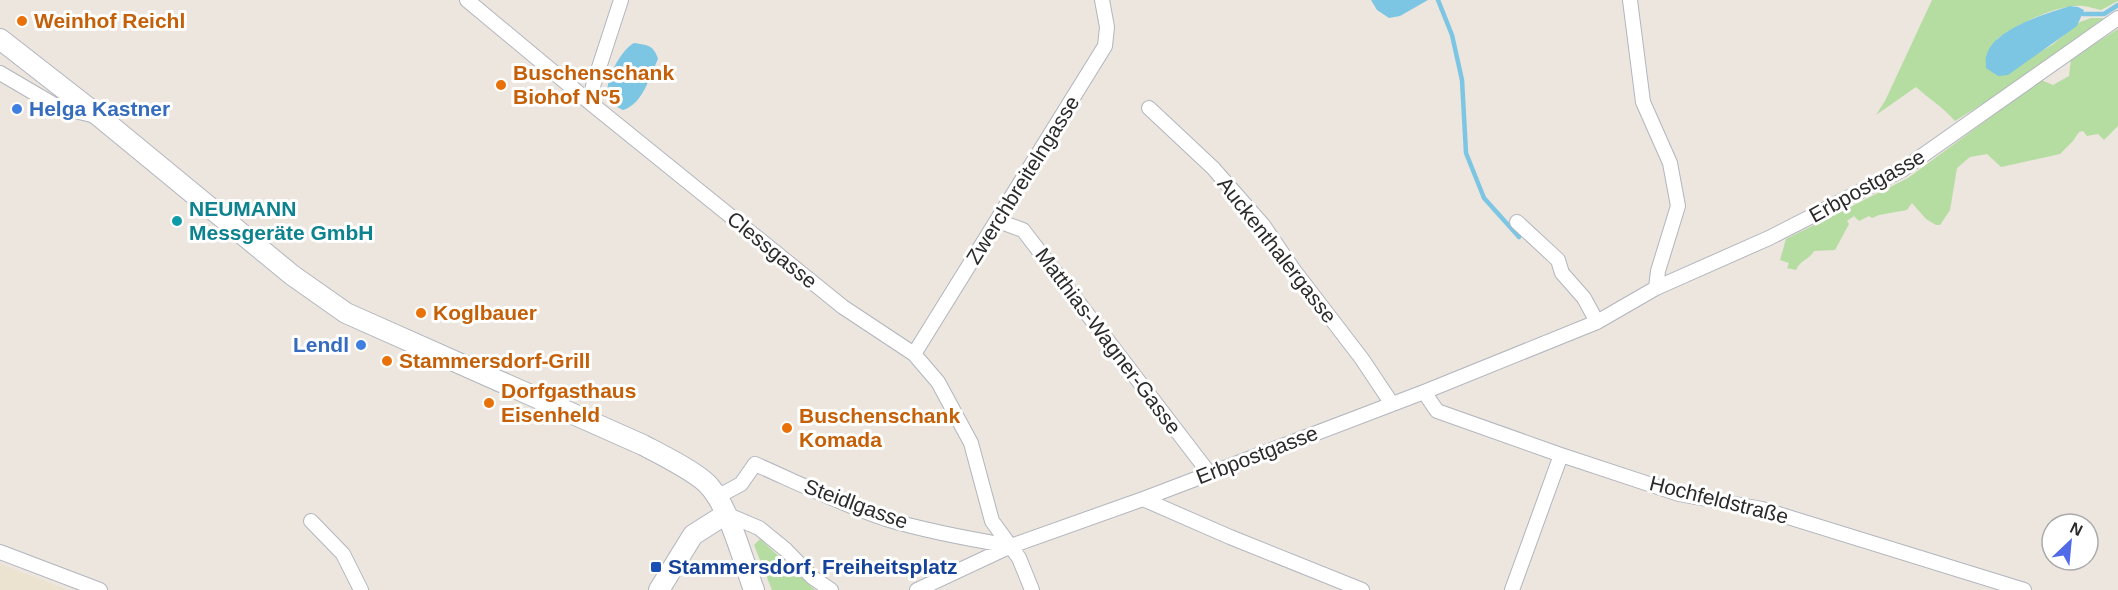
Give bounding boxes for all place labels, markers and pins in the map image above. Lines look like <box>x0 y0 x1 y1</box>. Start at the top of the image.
place label: Weinhof Reichl <box>34 9 185 32</box>
marker: Weinhof Reichl <box>15 14 29 28</box>
place label: Buschenschank Biohof N°5 <box>513 61 674 108</box>
marker: Buschenschank Biohof N°5 <box>494 78 508 92</box>
place label: Helga Kastner <box>29 97 170 120</box>
marker: Helga Kastner <box>10 102 24 116</box>
place label: NEUMANN Messgeräte GmbH <box>189 197 373 244</box>
marker: NEUMANN Messgeräte GmbH <box>170 214 184 228</box>
place label: Koglbauer <box>433 301 537 324</box>
marker: Koglbauer <box>414 306 428 320</box>
place label: Lendl <box>293 333 349 356</box>
marker: Lendl <box>354 338 368 352</box>
place label: Stammersdorf-Grill <box>399 349 590 372</box>
marker: Stammersdorf-Grill <box>380 354 394 368</box>
place label: Dorfgasthaus Eisenheld <box>501 379 636 426</box>
marker: Dorfgasthaus Eisenheld <box>482 396 496 410</box>
place label: Buschenschank Komada <box>799 404 960 451</box>
marker: Buschenschank Komada <box>780 421 794 435</box>
place label: Stammersdorf, Freiheitsplatz <box>668 555 957 578</box>
marker: Stammersdorf, Freiheitsplatz <box>649 560 663 574</box>

